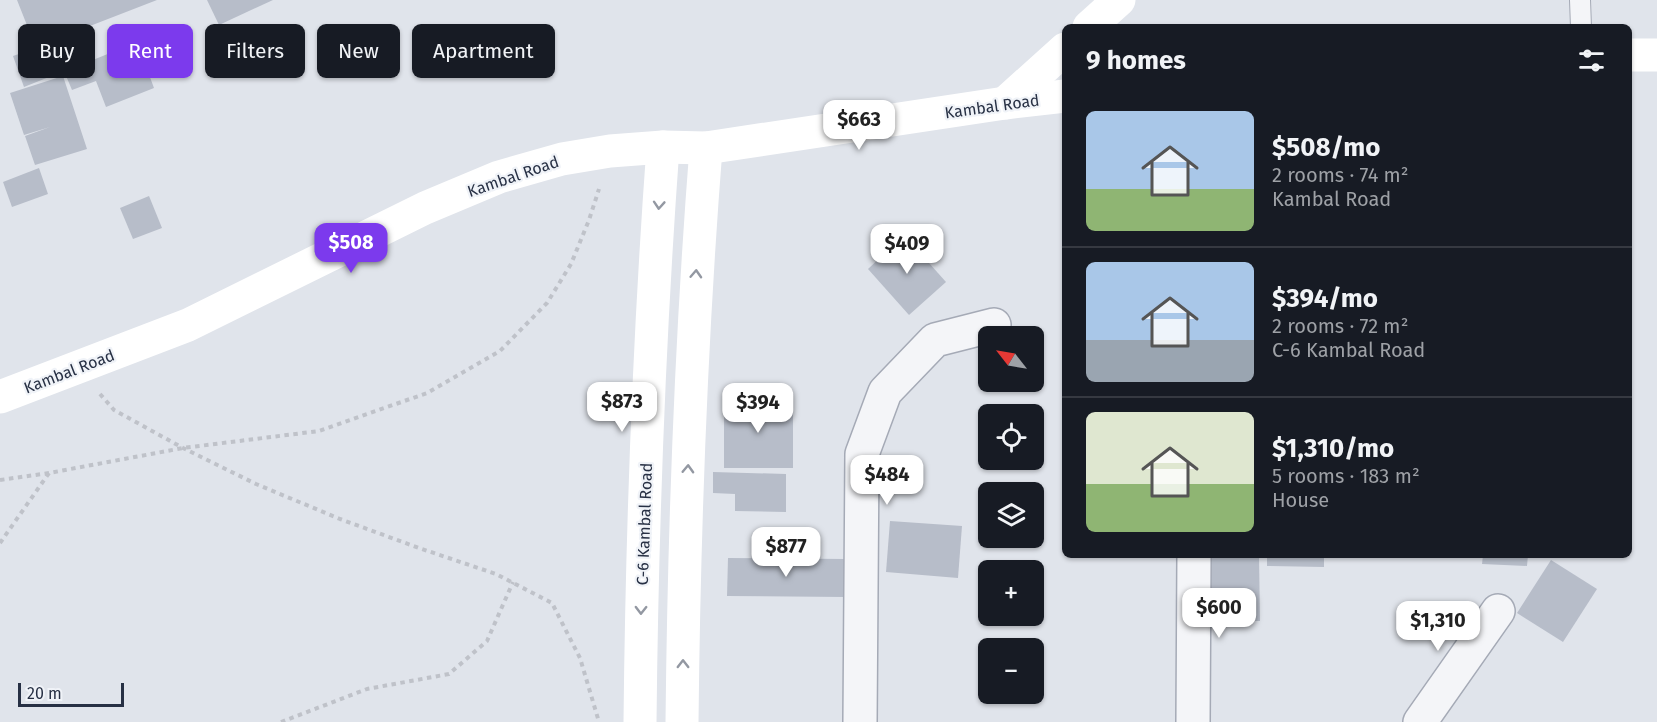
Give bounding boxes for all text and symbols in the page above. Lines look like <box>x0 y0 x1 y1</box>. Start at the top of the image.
chip: Buy <box>18 24 95 78</box>
chip: Rent <box>107 24 193 78</box>
chip: Filters <box>205 24 305 78</box>
chip: New <box>317 24 400 78</box>
chip: Apartment <box>412 24 555 78</box>
icon: filters <box>1575 44 1608 77</box>
text: 9 homes <box>1086 45 1186 76</box>
street label: Kambal Road <box>943 90 1041 123</box>
pin: $663 <box>823 100 895 151</box>
text: $663 <box>837 107 881 131</box>
text: $508/mo <box>1272 132 1380 163</box>
icon: home <box>1134 135 1206 207</box>
street label: Kambal Road <box>465 152 561 201</box>
text: 2 rooms · 74 m² <box>1272 163 1409 187</box>
text: Kambal Road <box>1272 187 1391 211</box>
one-way arrow <box>653 200 666 209</box>
pin: $508 <box>315 223 387 274</box>
pin: $409 <box>871 224 943 275</box>
text: $508 <box>328 230 374 254</box>
text: $409 <box>885 231 929 255</box>
one-way arrow <box>690 269 703 278</box>
text: $394/mo <box>1272 283 1378 314</box>
icon: home <box>1134 286 1206 358</box>
text: 2 rooms · 72 m² <box>1272 314 1408 338</box>
north arrow <box>978 326 1044 392</box>
map controls <box>978 326 1044 704</box>
text: C-6 Kambal Road <box>1272 338 1425 362</box>
street label: Kambal Road <box>21 345 117 397</box>
pin: $873 <box>586 382 658 433</box>
pin: $394 <box>722 383 794 434</box>
text: $873 <box>601 389 643 413</box>
text: $394 <box>736 390 780 414</box>
button: locate <box>978 404 1044 470</box>
text: $1,310/mo <box>1272 433 1394 464</box>
icon: home <box>1134 436 1206 508</box>
pin: $484 <box>851 455 923 506</box>
street label: C-6 Kambal Road <box>633 462 656 586</box>
text: $484 <box>864 462 910 486</box>
one-way arrow <box>682 464 695 473</box>
text: 5 rooms · 183 m² <box>1272 464 1420 488</box>
button: layers <box>978 482 1044 548</box>
text: House <box>1272 488 1329 512</box>
pin: $877 <box>750 527 822 578</box>
text: $877 <box>765 534 807 558</box>
button: + <box>978 560 1044 626</box>
pin: $600 <box>1183 588 1255 639</box>
text: $600 <box>1196 595 1242 619</box>
pin: $1,310 <box>1389 601 1487 652</box>
one-way arrow <box>635 605 648 614</box>
text: $1,310 <box>1410 608 1466 632</box>
button: − <box>978 638 1044 704</box>
one-way arrow <box>677 659 689 668</box>
scale bar <box>18 680 124 708</box>
text: 20 m <box>27 684 62 703</box>

